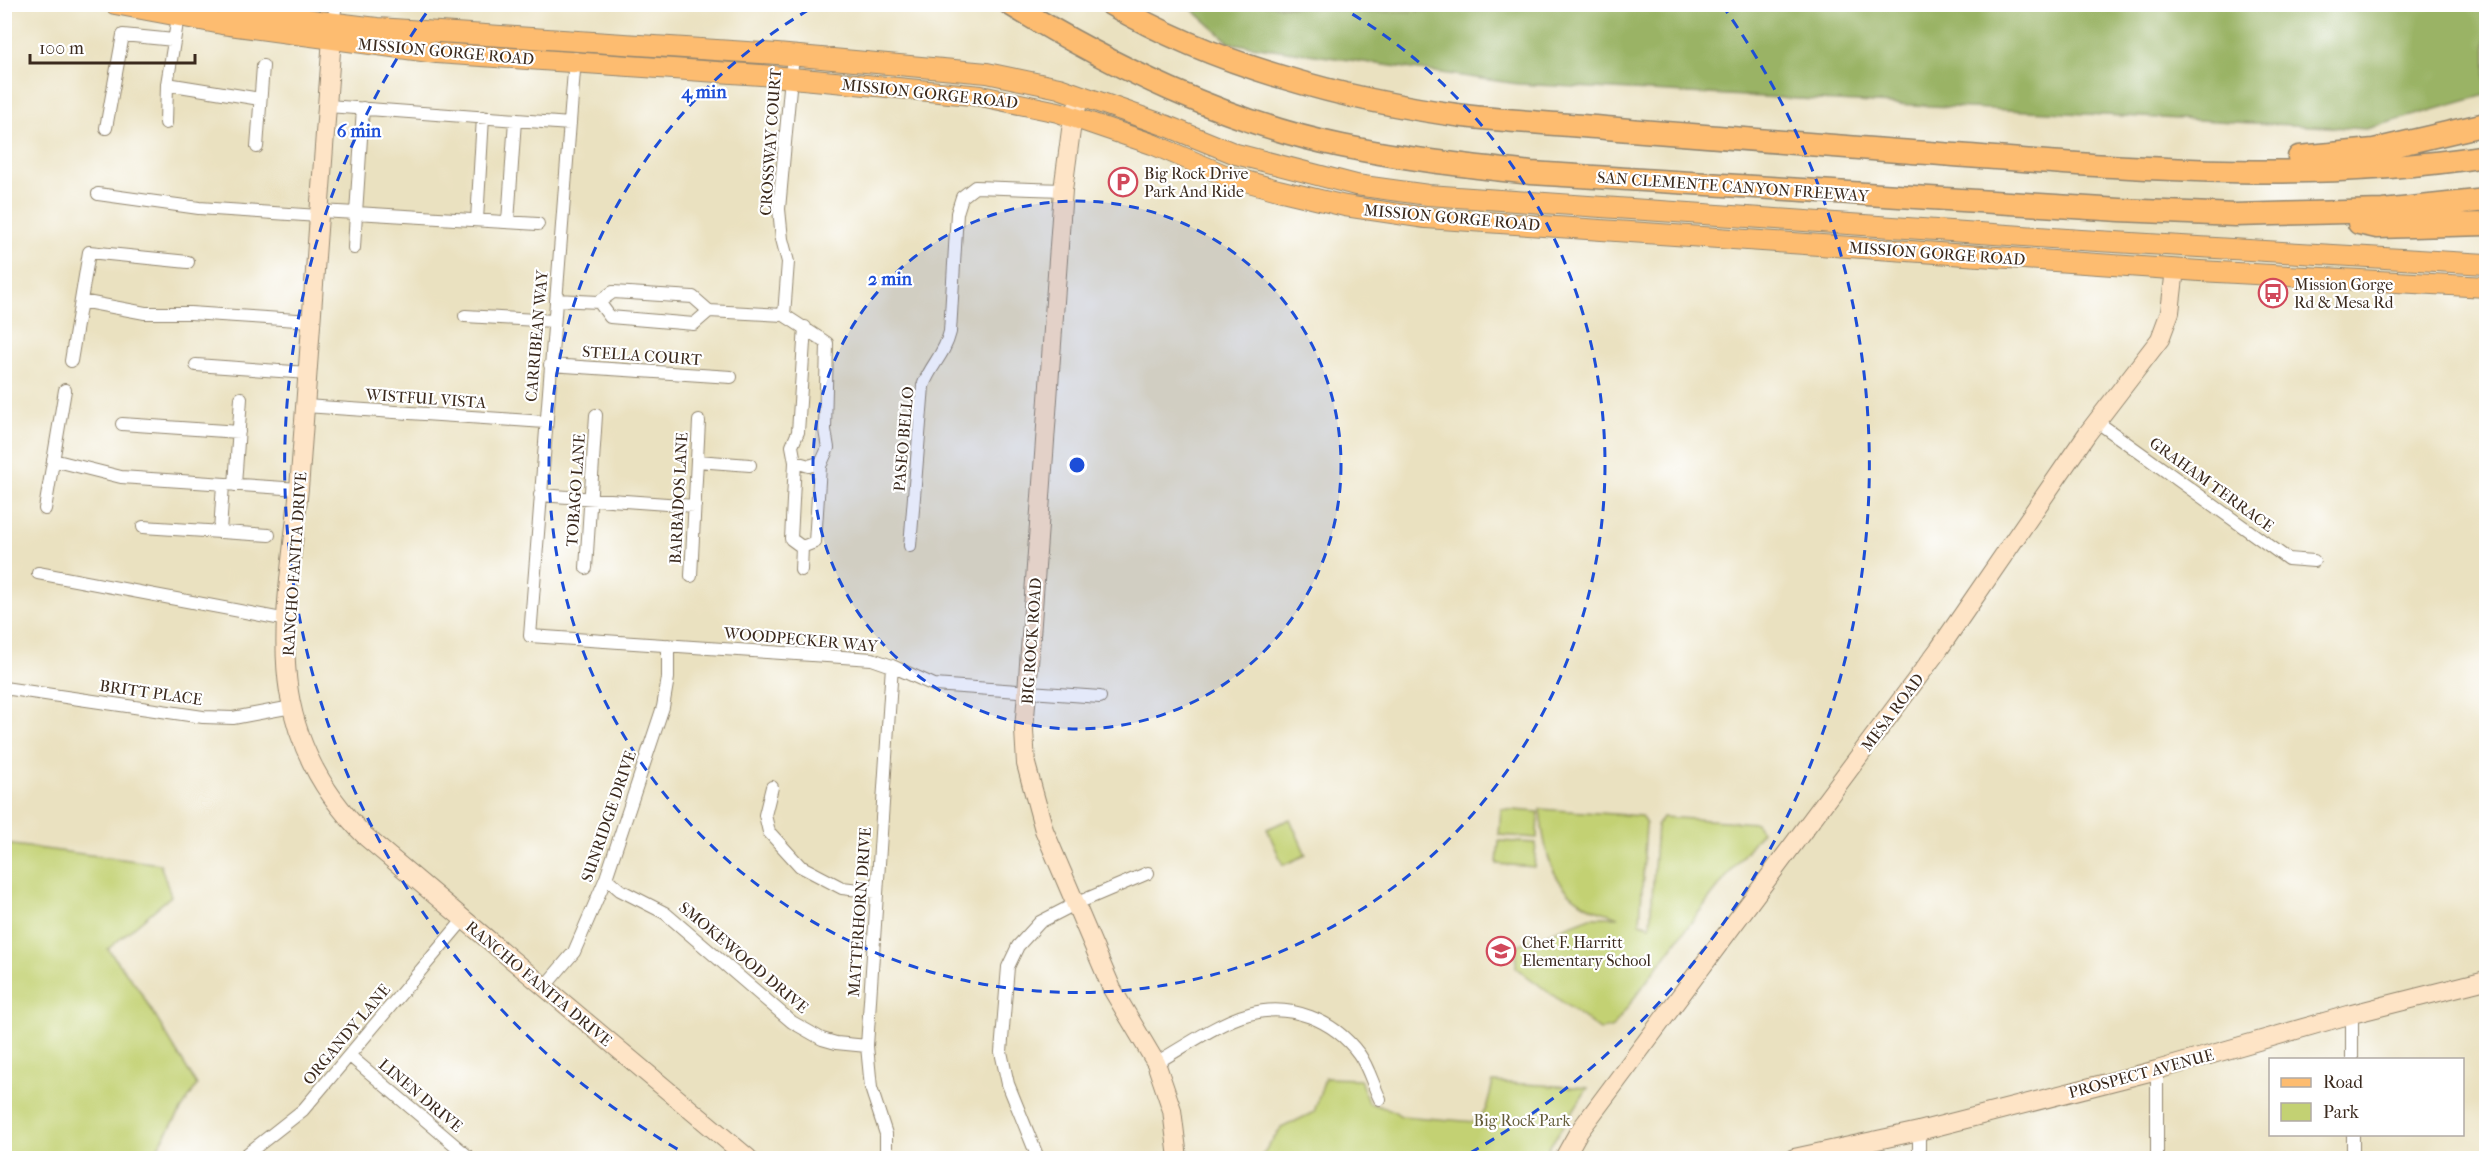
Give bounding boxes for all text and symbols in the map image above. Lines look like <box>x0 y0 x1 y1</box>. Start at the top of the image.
scale bar <box>30 27 195 65</box>
street label: MISSION GORGE ROAD <box>357 34 535 69</box>
text: 100 m <box>39 38 84 59</box>
street label: CROSSWAY COURT <box>756 68 785 216</box>
street label: MISSION GORGE ROAD <box>841 75 1019 112</box>
text: 4 min <box>680 82 727 103</box>
text: 6 min <box>337 121 382 142</box>
place label: Big Rock Drive Park And Ride <box>1144 164 1248 201</box>
parking icon: Big Rock Drive Park And Ride <box>1107 166 1139 198</box>
street label: SAN CLEMENTE CANYON FREEWAY <box>1597 168 1870 206</box>
street label: MISSION GORGE ROAD <box>1363 200 1541 235</box>
street label: MISSION GORGE ROAD <box>1848 238 2026 269</box>
street label: CARRIBEAN WAY <box>521 268 552 403</box>
text: 2 min <box>868 269 912 290</box>
place label: Mission Gorge Rd & Mesa Rd <box>2294 275 2394 312</box>
bus stop icon: Mission Gorge Rd & Mesa Rd <box>2257 277 2289 309</box>
street label: STELLA COURT <box>582 342 703 369</box>
street label: WISTFUL VISTA <box>364 385 487 412</box>
street label: PASEO BELLO <box>889 386 918 492</box>
street label: BARBADOS LANE <box>666 431 691 564</box>
street label: TOBAGO LANE <box>562 433 589 547</box>
street label: GRAHAM TERRACE <box>2146 433 2278 536</box>
centre of rings <box>1067 455 1087 475</box>
street label: RANCHO FANITA DRIVE <box>279 471 310 657</box>
street label: BIG ROCK ROAD <box>1018 577 1045 705</box>
street label: WOODPECKER WAY <box>722 623 880 656</box>
street label: MESA ROAD <box>1857 670 1928 755</box>
street label: BRITT PLACE <box>98 676 204 709</box>
street label: SUNRIDGE DRIVE <box>577 748 640 884</box>
street label: MATTERHORN DRIVE <box>844 826 875 998</box>
street label: SMOKEWOOD DRIVE <box>675 898 812 1017</box>
street label: RANCHO FANITA DRIVE <box>462 917 616 1050</box>
place label: Chet F. Harritt Elementary School <box>1522 933 1651 970</box>
school or university icon: Chet F. Harritt Elementary School <box>1485 935 1517 967</box>
street label: ORGANDY LANE <box>299 980 394 1089</box>
street label: PROSPECT AVENUE <box>2066 1045 2216 1102</box>
street label: LINEN DRIVE <box>375 1055 467 1136</box>
legend <box>2269 1058 2464 1136</box>
text: Road <box>2323 1072 2363 1093</box>
text: Park <box>2323 1102 2360 1123</box>
park label: Big Rock Park <box>1473 1111 1571 1130</box>

